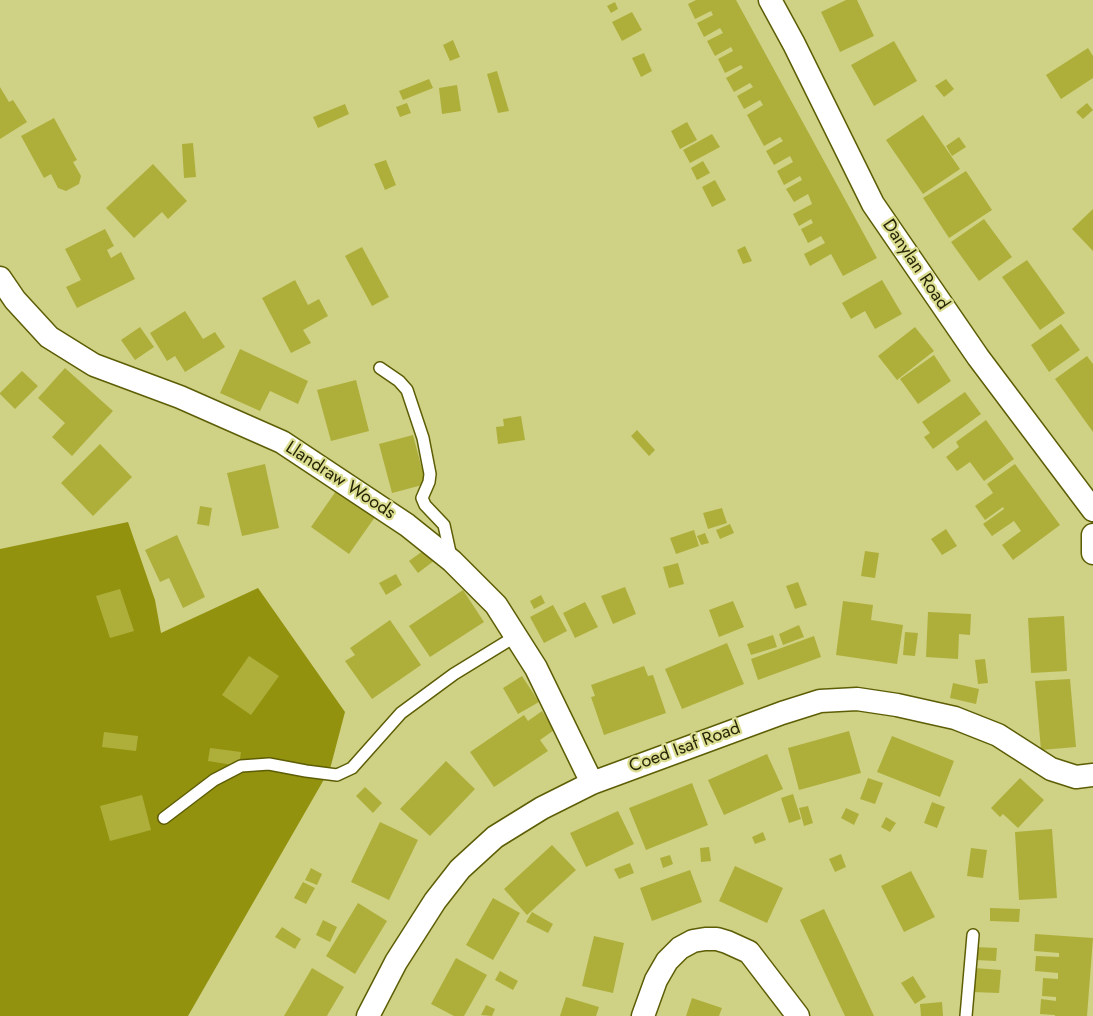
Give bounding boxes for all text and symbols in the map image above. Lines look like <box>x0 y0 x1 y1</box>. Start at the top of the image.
street label: Danylan Road <box>877 216 953 314</box>
street label: Llandraw Woods <box>281 437 399 525</box>
street label: Coed Isaf Road <box>626 718 744 778</box>

